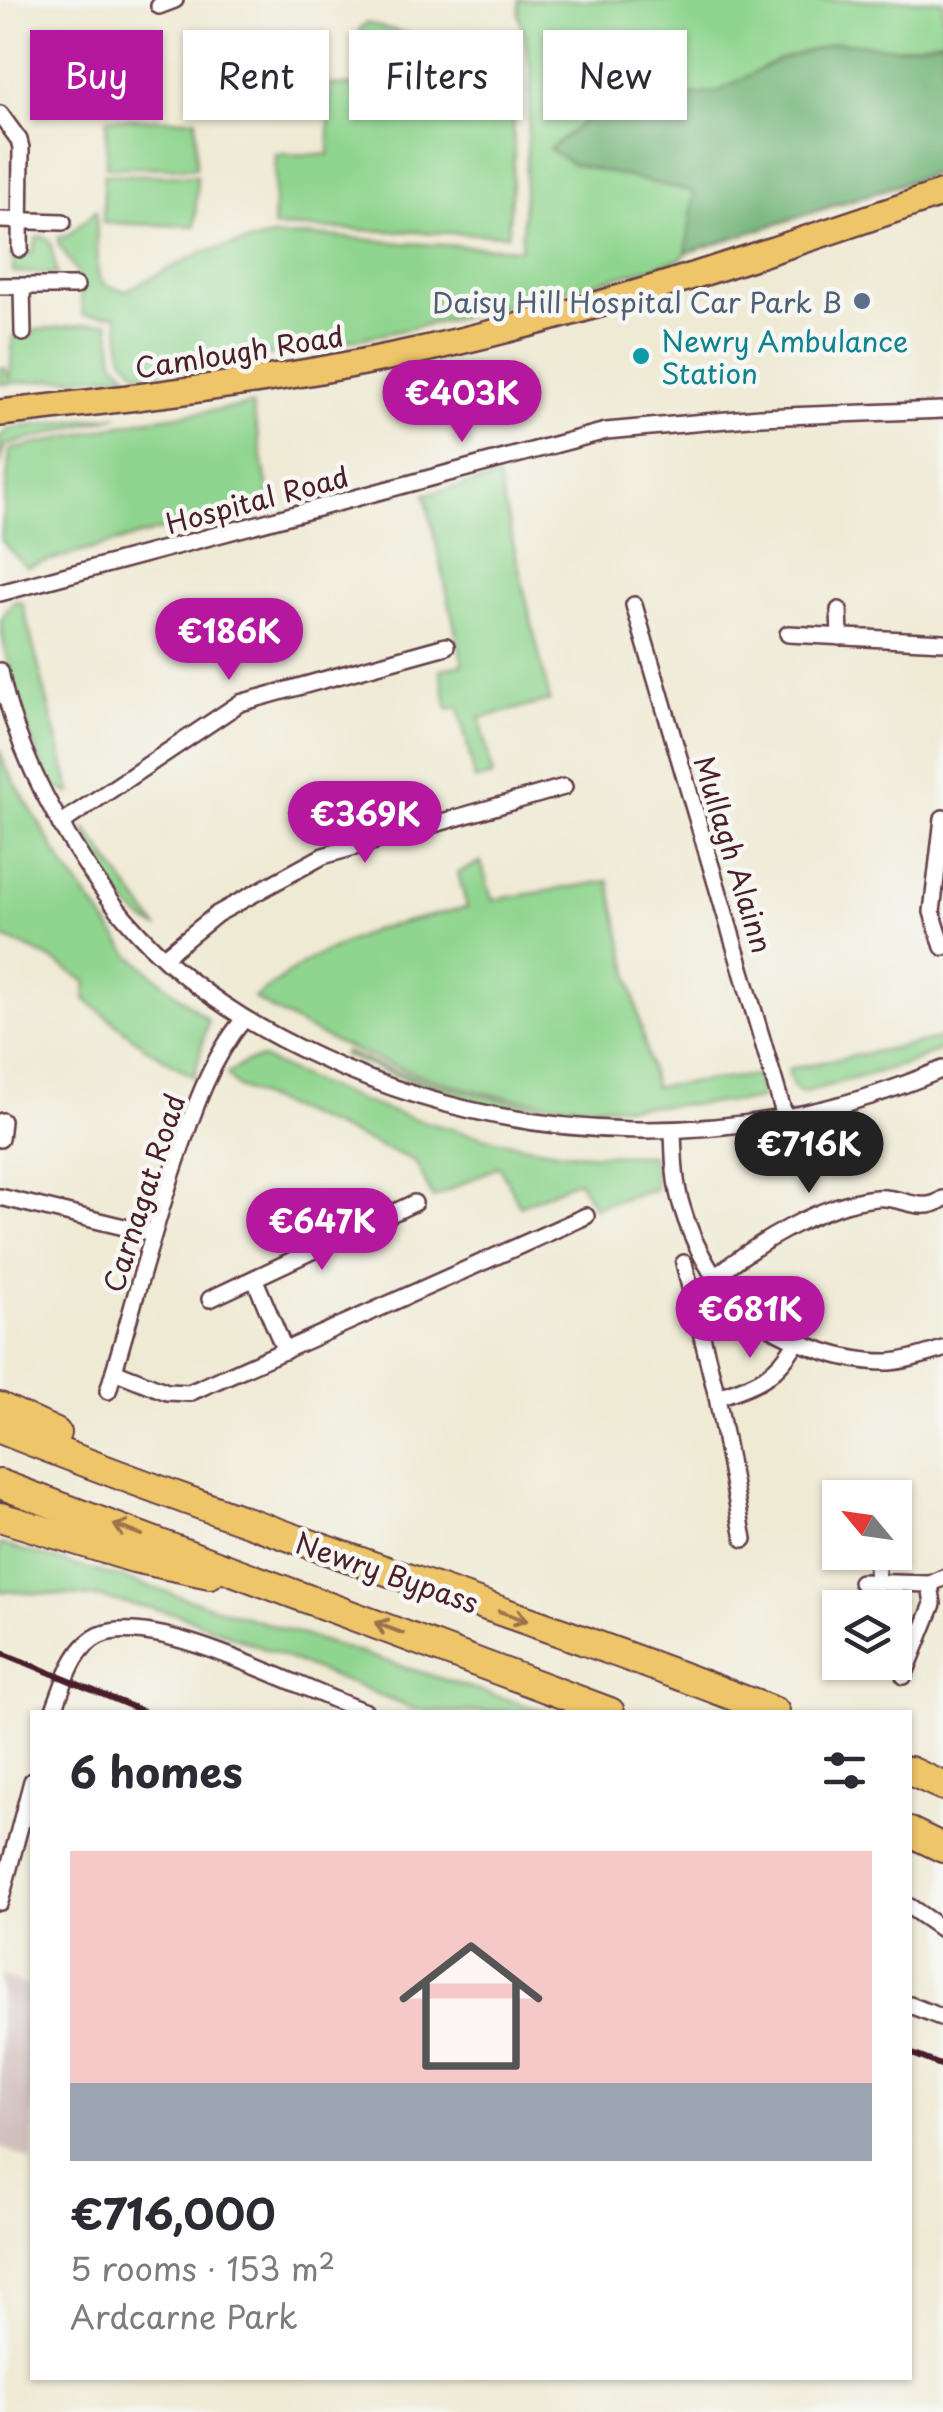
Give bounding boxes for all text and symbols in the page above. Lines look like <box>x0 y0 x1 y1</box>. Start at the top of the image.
chip: Buy <box>30 30 163 120</box>
chip: Rent <box>183 30 329 120</box>
chip: Filters <box>349 30 523 120</box>
chip: New <box>543 30 687 120</box>
place label: Daisy Hill Hospital Car Park B <box>432 280 842 323</box>
marker: Daisy Hill Hospital Car Park B <box>851 290 873 312</box>
street label: Camlough Road <box>132 313 346 389</box>
place label: Newry Ambulance Station <box>661 319 908 394</box>
marker: Newry Ambulance Station <box>630 345 652 367</box>
pin: €403K <box>392 360 532 445</box>
text: €403K <box>405 368 519 416</box>
street label: Hospital Road <box>161 454 353 544</box>
pin: €186K <box>159 598 299 683</box>
text: €186K <box>177 606 281 654</box>
street label: Mullagh Alainn <box>684 750 784 958</box>
pin: €369K <box>295 781 435 866</box>
text: €369K <box>310 789 420 837</box>
street label: Carnagat Road <box>91 1089 195 1297</box>
pin: €716K <box>739 1111 879 1196</box>
text: €716K <box>756 1119 862 1167</box>
pin: €647K <box>252 1188 392 1273</box>
text: €647K <box>268 1196 376 1244</box>
pin: €681K <box>680 1276 820 1361</box>
text: €681K <box>698 1284 802 1332</box>
north arrow <box>822 1480 912 1570</box>
map controls <box>822 1480 912 1680</box>
one-way arrow <box>113 1520 144 1538</box>
street label: Newry Bypass <box>290 1521 484 1623</box>
button: layers <box>822 1590 912 1680</box>
one-way arrow <box>497 1609 529 1627</box>
one-way arrow <box>374 1617 404 1635</box>
text: 6 homes <box>70 1739 243 1802</box>
icon: filters <box>817 1743 872 1798</box>
icon: home <box>381 1916 561 2096</box>
text: €716,000 <box>70 2181 276 2244</box>
text: 5 rooms · 153 m² <box>70 2244 335 2292</box>
text: Ardcarne Park <box>70 2292 298 2340</box>

